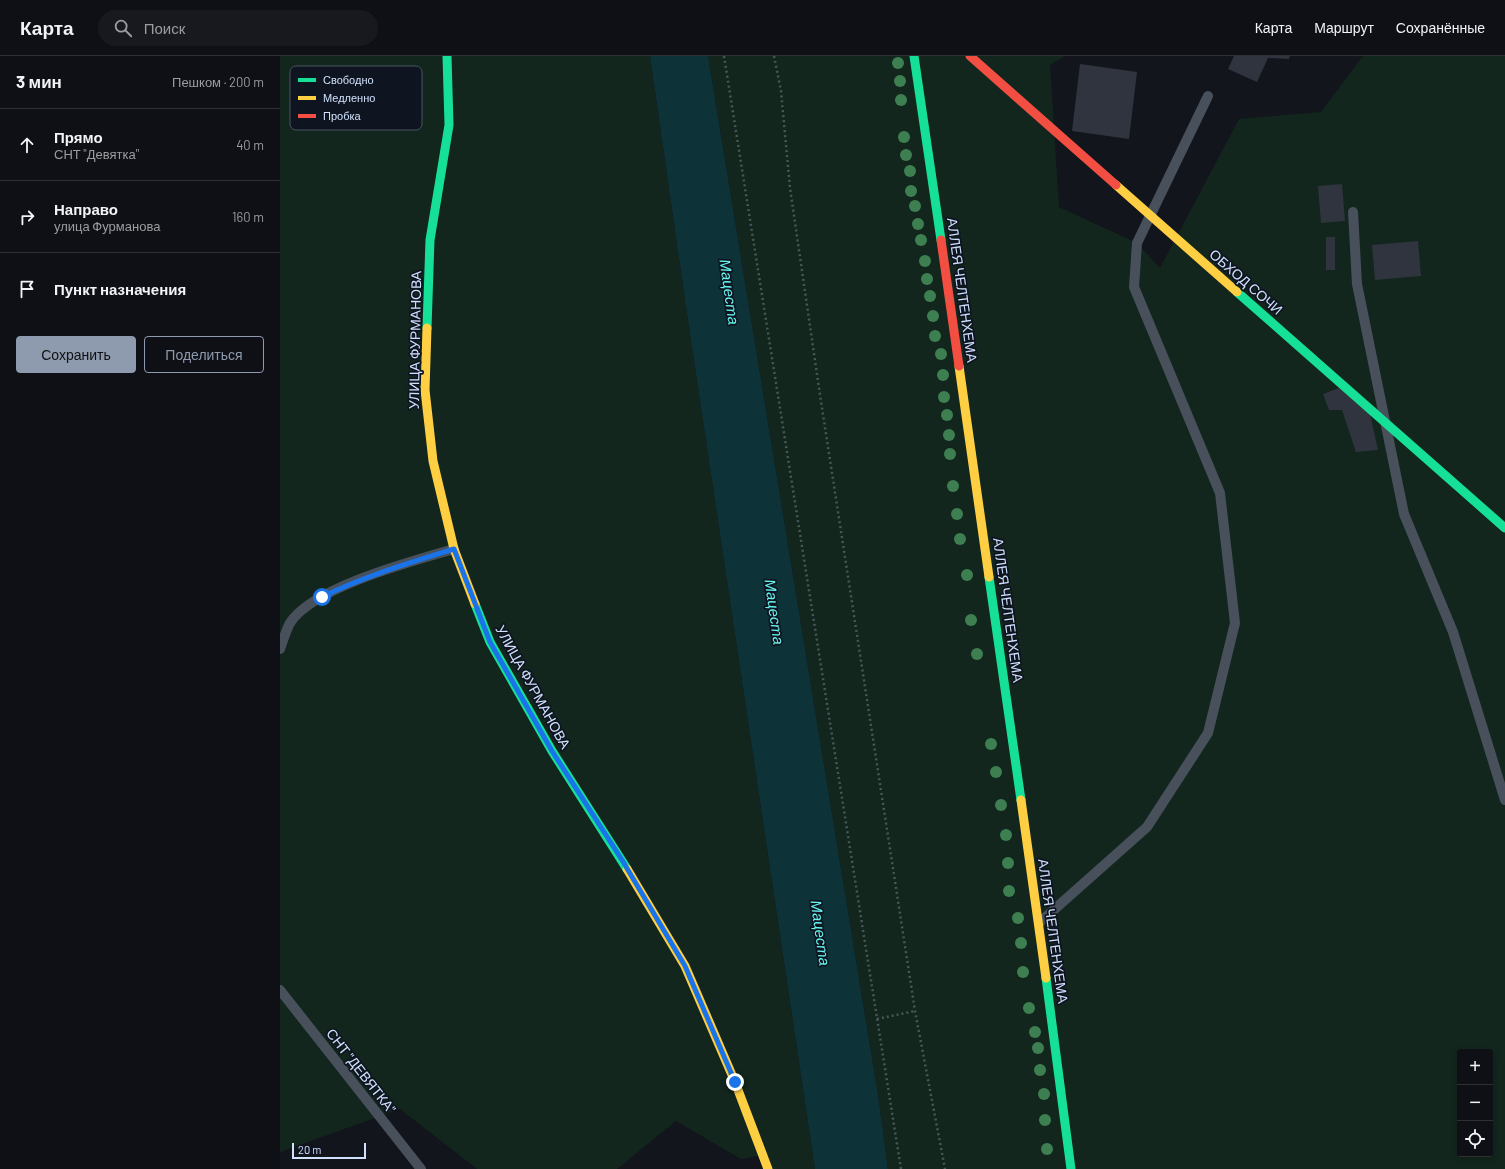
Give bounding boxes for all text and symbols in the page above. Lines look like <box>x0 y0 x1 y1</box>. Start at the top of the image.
search box <box>98 10 378 46</box>
text: Карта <box>20 16 74 39</box>
icon: search <box>112 17 134 39</box>
text: Поиск <box>144 19 185 37</box>
text: Карта <box>1255 19 1292 36</box>
text: Маршрут <box>1314 19 1374 36</box>
text: Сохранённые <box>1396 19 1485 36</box>
legend <box>290 66 422 130</box>
text: 3 мин <box>16 71 62 91</box>
text: Свободно <box>323 73 374 86</box>
text: Пешком · 200 m <box>172 74 264 90</box>
text: Медленно <box>323 91 375 104</box>
text: Пробка <box>323 109 361 122</box>
text: Прямо <box>54 128 103 146</box>
icon: ahead <box>16 134 38 156</box>
text: 40 m <box>236 137 264 153</box>
text: СНТ "Девятка" <box>54 146 139 162</box>
text: Направо <box>54 200 118 218</box>
icon: right <box>16 206 38 228</box>
text: 160 m <box>232 209 264 225</box>
street label: АЛЛЕЯ ЧЕЛТЕНХЕМА <box>944 217 981 364</box>
text: улица Фурманова <box>54 218 160 234</box>
street label: ОБХОД СОЧИ <box>1206 245 1286 318</box>
water label: Мацеста <box>716 258 743 326</box>
street label: УЛИЦА ФУРМАНОВА <box>405 270 424 409</box>
icon: arrive <box>16 278 38 300</box>
text: Пункт назначения <box>54 280 186 298</box>
button: Сохранить <box>16 336 136 373</box>
button: Поделиться <box>144 336 264 373</box>
street label: АЛЛЕЯ ЧЕЛТЕНХЕМА <box>990 537 1027 684</box>
water label: Мацеста <box>761 578 788 646</box>
route start <box>313 588 331 606</box>
street label: УЛИЦА ФУРМАНОВА <box>492 622 575 752</box>
street label: АЛЛЕЯ ЧЕЛТЕНХЕМА <box>1035 858 1072 1005</box>
water label: Мацеста <box>807 899 834 967</box>
street label: СНТ "ДЕВЯТКА" <box>323 1025 400 1117</box>
map controls <box>1457 1049 1493 1157</box>
button: + <box>1457 1049 1493 1085</box>
route end <box>726 1073 744 1091</box>
button: − <box>1457 1085 1493 1121</box>
button: locate <box>1457 1121 1493 1157</box>
scale bar <box>292 1141 366 1160</box>
text: 20 m <box>298 1143 321 1156</box>

